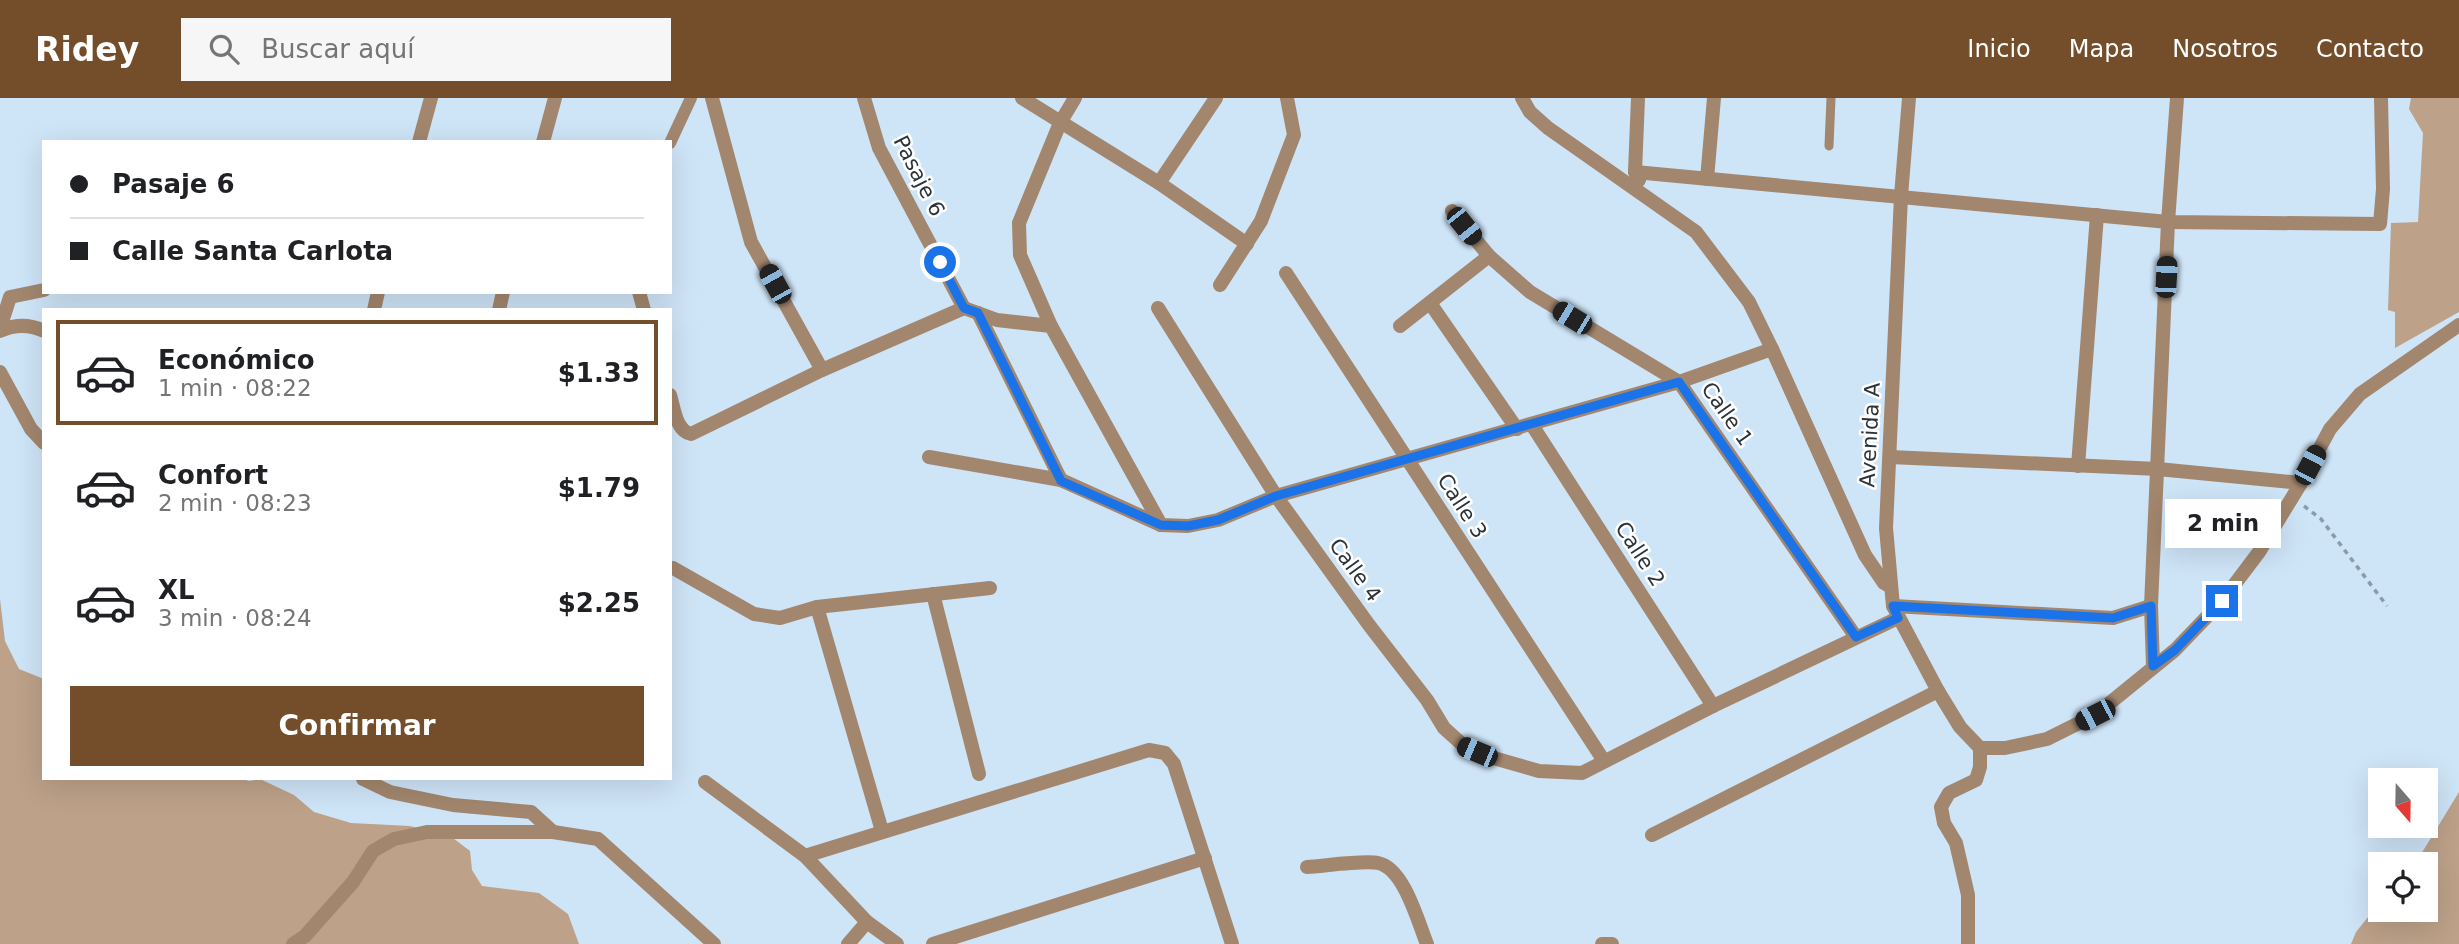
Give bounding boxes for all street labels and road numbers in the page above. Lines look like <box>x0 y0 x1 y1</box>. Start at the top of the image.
street label: Pasaje 6 <box>889 132 949 220</box>
street label: Calle 1 <box>1696 378 1758 450</box>
street label: Avenida A <box>1855 381 1885 488</box>
street label: Calle 3 <box>1432 469 1492 543</box>
street label: Calle 2 <box>1610 517 1670 591</box>
street label: Calle 4 <box>1324 534 1386 606</box>

